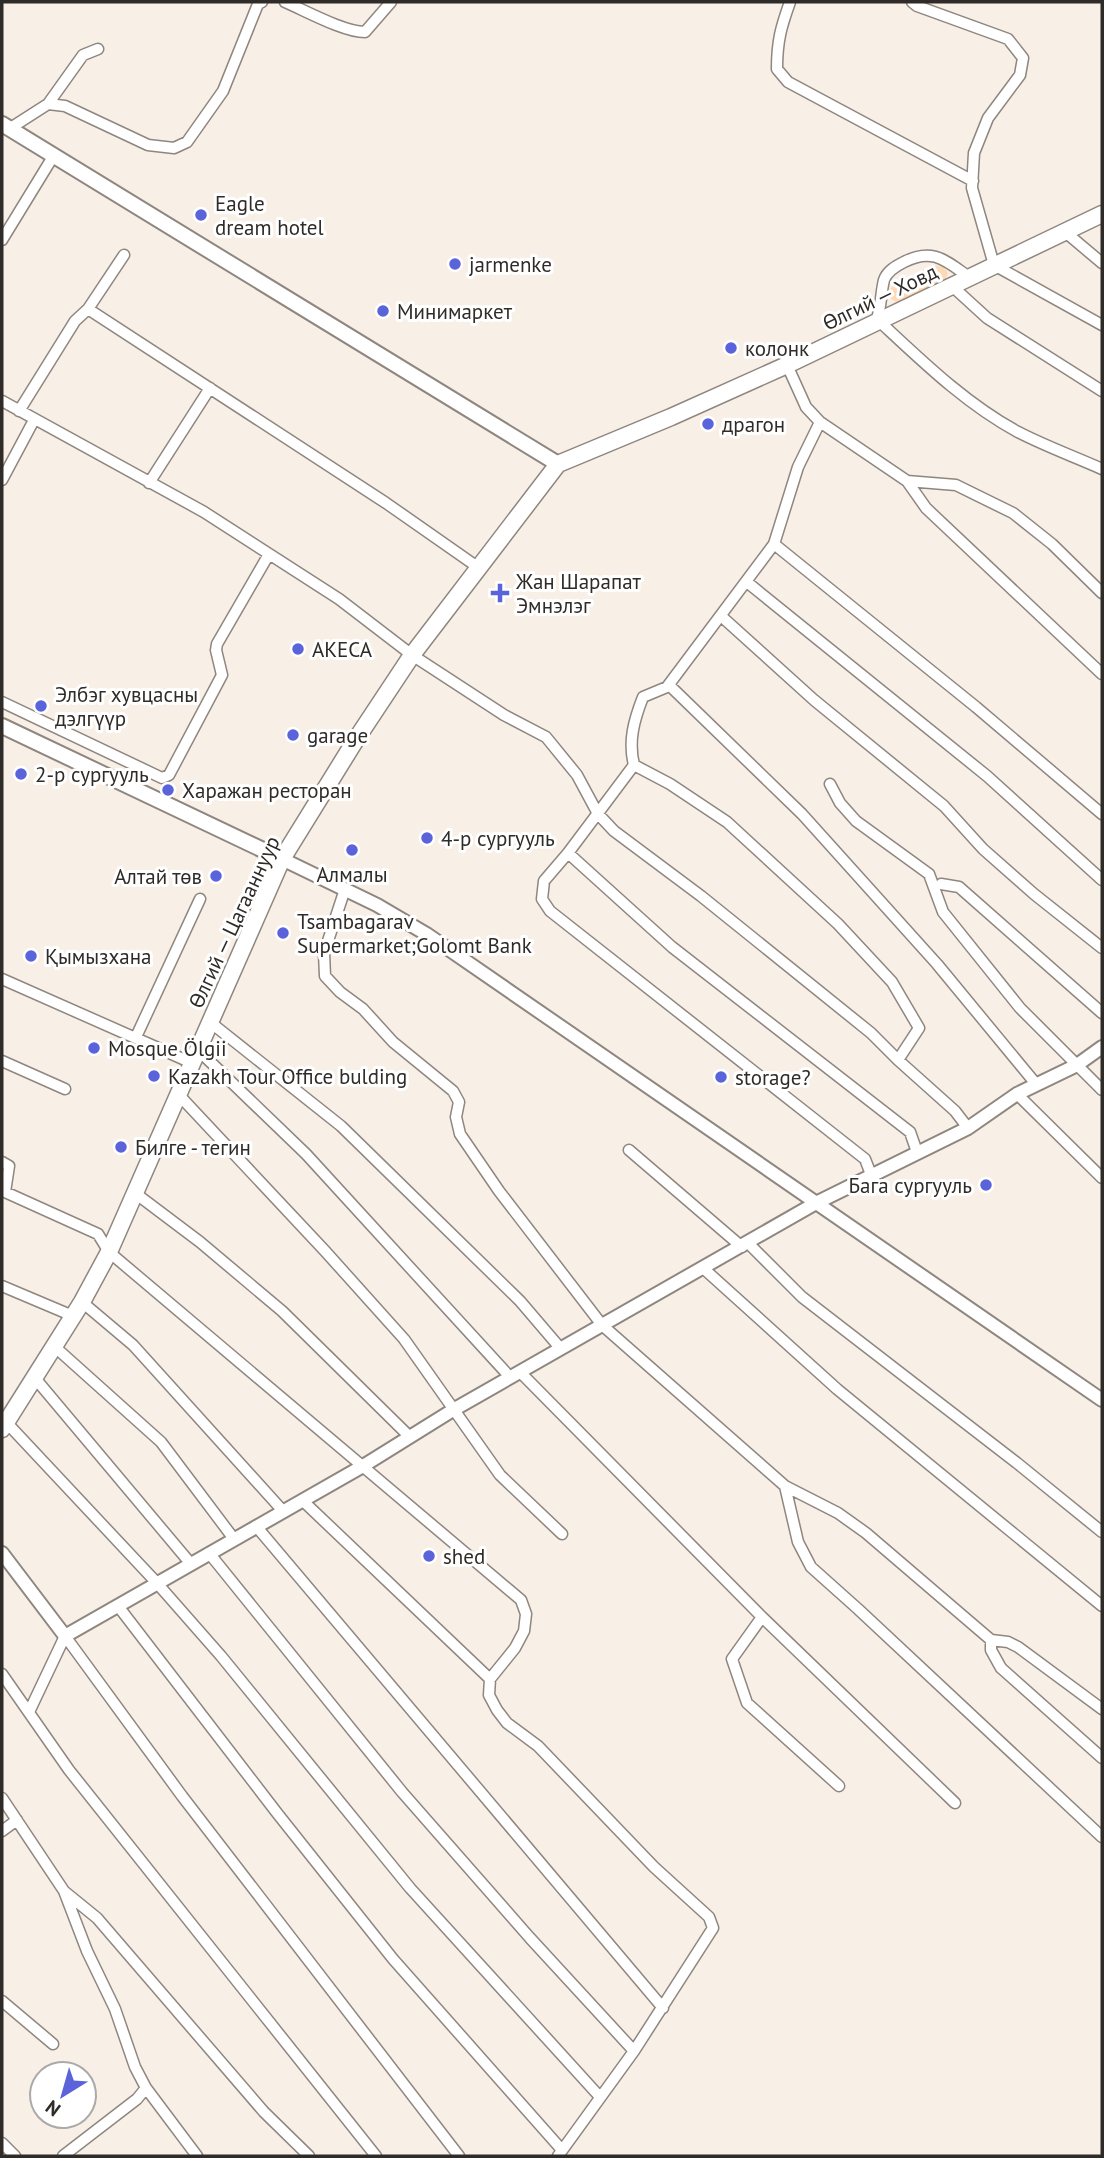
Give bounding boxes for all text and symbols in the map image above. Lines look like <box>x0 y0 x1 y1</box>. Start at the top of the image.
place label: Eagle dream hotel <box>215 190 324 241</box>
marker: Eagle dream hotel <box>193 207 209 223</box>
place label: jarmenke <box>469 251 552 278</box>
marker: jarmenke <box>447 256 463 272</box>
street label: Өлгий — Ховд <box>818 258 942 336</box>
place label: Минимаркет <box>397 298 513 325</box>
marker: Минимаркет <box>375 303 391 319</box>
place label: колонк <box>745 335 809 362</box>
marker: колонк <box>723 340 739 356</box>
place label: драгон <box>722 411 785 438</box>
marker: драгон <box>700 416 716 432</box>
place label: Жан Шарапат Эмнэлэг <box>515 568 642 619</box>
marker: Жан Шарапат Эмнэлэг <box>490 583 510 603</box>
place label: АКЕСА <box>312 636 373 663</box>
marker: АКЕСА <box>290 641 306 657</box>
place label: Элбэг хувцасны дэлгүүр <box>55 681 198 732</box>
marker: Элбэг хувцасны дэлгүүр <box>33 698 49 714</box>
place label: garage <box>307 722 368 749</box>
marker: garage <box>285 727 301 743</box>
place label: 2-р сургууль <box>35 761 149 788</box>
marker: 2-р сургууль <box>13 766 29 782</box>
place label: Харажан ресторан <box>182 777 352 804</box>
marker: Харажан ресторан <box>160 782 176 798</box>
place label: 4-р сургууль <box>441 825 555 852</box>
marker: 4-р сургууль <box>419 830 435 846</box>
street label: Өлгий — Цагааннуур <box>182 831 286 1013</box>
marker: Алмалы <box>344 842 360 858</box>
place label: Алмалы <box>316 861 388 888</box>
place label: Алтай төв <box>114 863 202 890</box>
marker: Алтай төв <box>208 868 224 884</box>
place label: Tsambagarav Supermarket;Golomt Bank <box>297 908 532 959</box>
marker: Tsambagarav Supermarket;Golomt Bank <box>275 925 291 941</box>
place label: Қымызхана <box>45 943 151 970</box>
marker: Қымызхана <box>23 948 39 964</box>
place label: Mosque Ölgii <box>108 1035 227 1062</box>
marker: Mosque Ölgii <box>86 1040 102 1056</box>
place label: Kazakh Tour Office bulding <box>168 1063 407 1090</box>
place label: storage? <box>735 1064 811 1091</box>
marker: Kazakh Tour Office bulding <box>146 1068 162 1084</box>
marker: storage? <box>713 1069 729 1085</box>
place label: Билге - тегин <box>135 1134 251 1161</box>
marker: Билге - тегин <box>113 1139 129 1155</box>
place label: Бага сургууль <box>848 1172 972 1199</box>
marker: Бага сургууль <box>978 1177 994 1193</box>
place label: shed <box>443 1543 485 1570</box>
marker: shed <box>421 1548 437 1564</box>
north arrow <box>28 2060 98 2130</box>
text: N <box>41 2095 65 2122</box>

